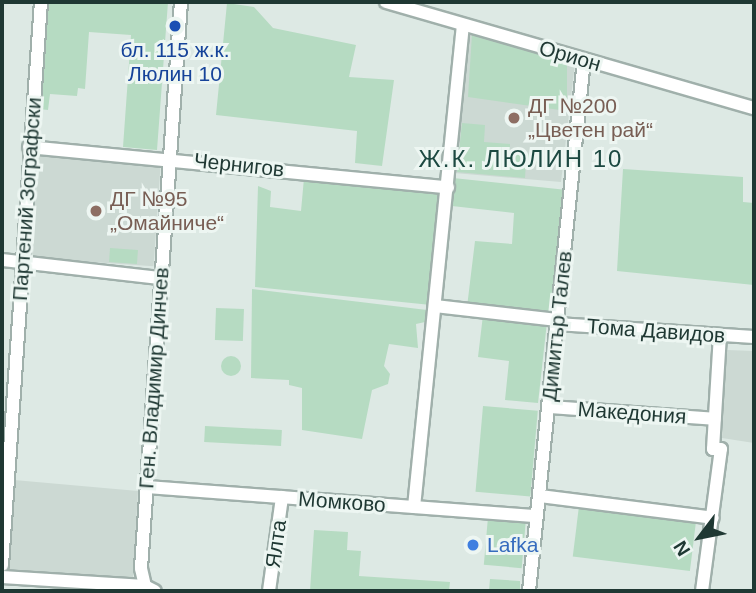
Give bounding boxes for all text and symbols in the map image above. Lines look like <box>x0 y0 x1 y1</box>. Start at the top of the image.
marker: бл. 115 ж.к. Люлин 10 <box>167 18 183 34</box>
street label: Орион <box>536 35 604 77</box>
place label: бл. 115 ж.к. Люлин 10 <box>120 37 230 87</box>
place label: ДГ №200 „Цветен рай“ <box>528 93 653 143</box>
street label: Партений Зографски <box>7 96 47 302</box>
marker: ДГ №200 „Цветен рай“ <box>506 110 522 126</box>
district label: Ж.К. ЛЮЛИН 10 <box>420 145 622 173</box>
street label: Чернигов <box>193 148 285 182</box>
place label: ДГ №95 „Омайниче“ <box>110 186 224 236</box>
marker: ДГ №95 „Омайниче“ <box>88 203 104 219</box>
street label: Димитър Талев <box>537 250 577 402</box>
street label: Ген. Владимир Динчев <box>134 266 174 490</box>
street label: Тома Давидов <box>586 314 726 348</box>
street label: Македония <box>577 397 687 429</box>
street label: Момково <box>297 486 387 518</box>
north arrow <box>665 502 735 572</box>
street label: Ялта <box>260 518 292 570</box>
place label: Lafka <box>487 532 538 558</box>
marker: Lafka <box>465 537 481 553</box>
text: N <box>669 537 694 560</box>

